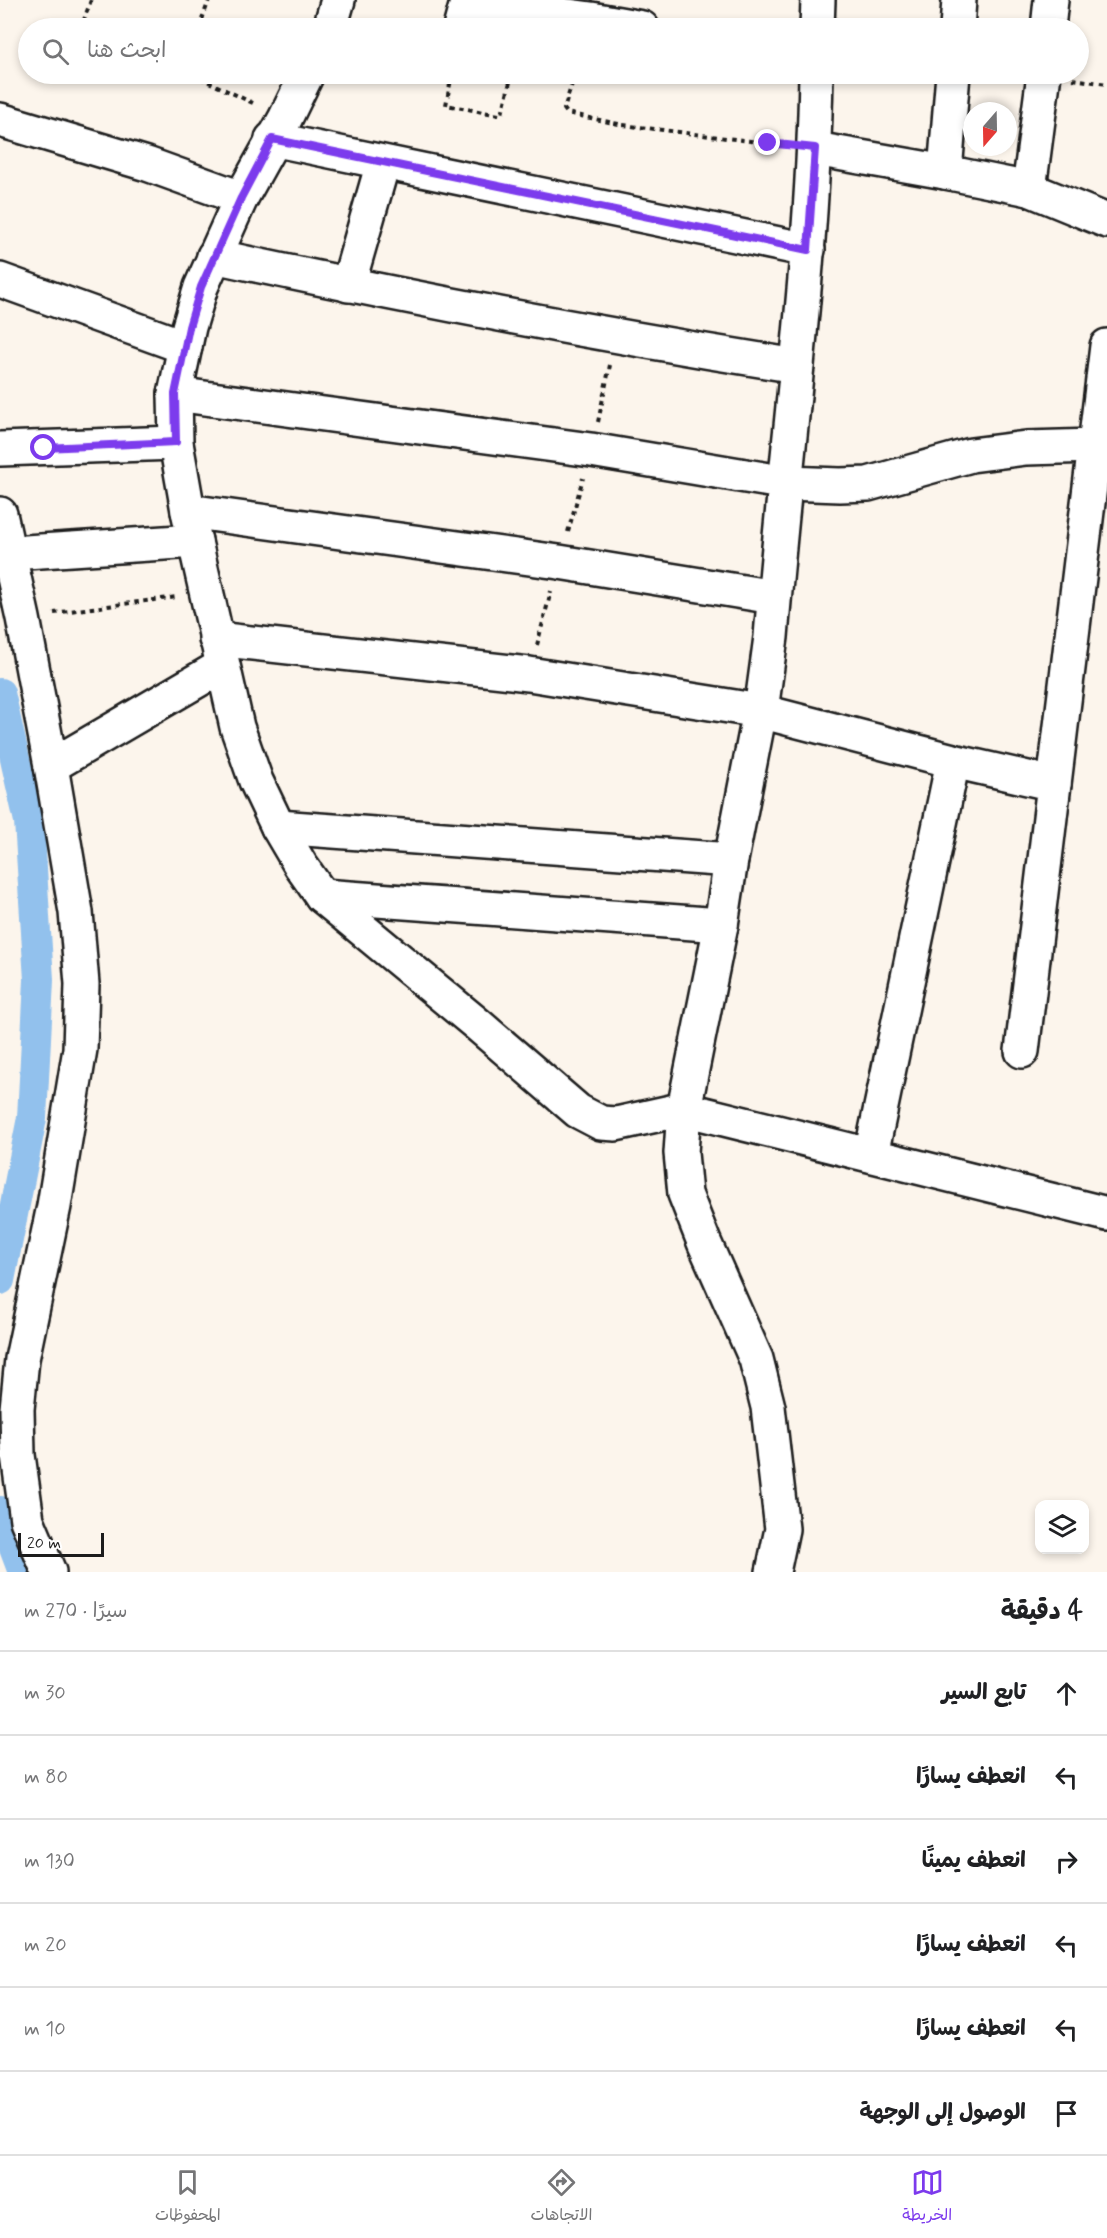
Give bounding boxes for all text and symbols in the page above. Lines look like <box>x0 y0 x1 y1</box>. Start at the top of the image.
search box <box>18 18 1089 84</box>
icon: search <box>39 35 72 68</box>
text: ابحث هنا <box>87 37 167 65</box>
north arrow <box>963 102 1017 156</box>
route end <box>754 129 780 155</box>
route start <box>30 434 56 460</box>
map controls <box>1035 1500 1089 1554</box>
button: layers <box>1035 1500 1089 1554</box>
scale bar <box>18 1530 104 1558</box>
text: 20 m <box>27 1533 61 1554</box>
text: 4 دقيقة <box>1001 1595 1083 1629</box>
text: سيرًا · 270 m <box>24 1598 127 1625</box>
icon: ahead <box>1050 1677 1083 1710</box>
text: تابع السير <box>942 1679 1026 1707</box>
text: 30 m <box>24 1680 66 1707</box>
icon: left <box>1050 1761 1083 1794</box>
text: انعطف يسارًا <box>916 1763 1026 1791</box>
text: 80 m <box>24 1764 68 1791</box>
icon: right <box>1050 1845 1083 1878</box>
text: انعطف يمينًا <box>922 1847 1026 1875</box>
text: 130 m <box>24 1848 75 1875</box>
icon: left <box>1050 1929 1083 1962</box>
text: انعطف يسارًا <box>916 1931 1026 1959</box>
text: 20 m <box>24 1932 67 1959</box>
icon: left <box>1050 2013 1083 2046</box>
text: انعطف يسارًا <box>916 2015 1026 2043</box>
text: 10 m <box>24 2016 66 2043</box>
icon: arrive <box>1050 2097 1083 2130</box>
text: الوصول إلى الوجهة <box>859 2099 1026 2127</box>
tab: المحفوظات <box>155 2166 221 2229</box>
tab: الاتجاهات <box>531 2166 592 2229</box>
tab: الخريطة <box>902 2166 952 2229</box>

